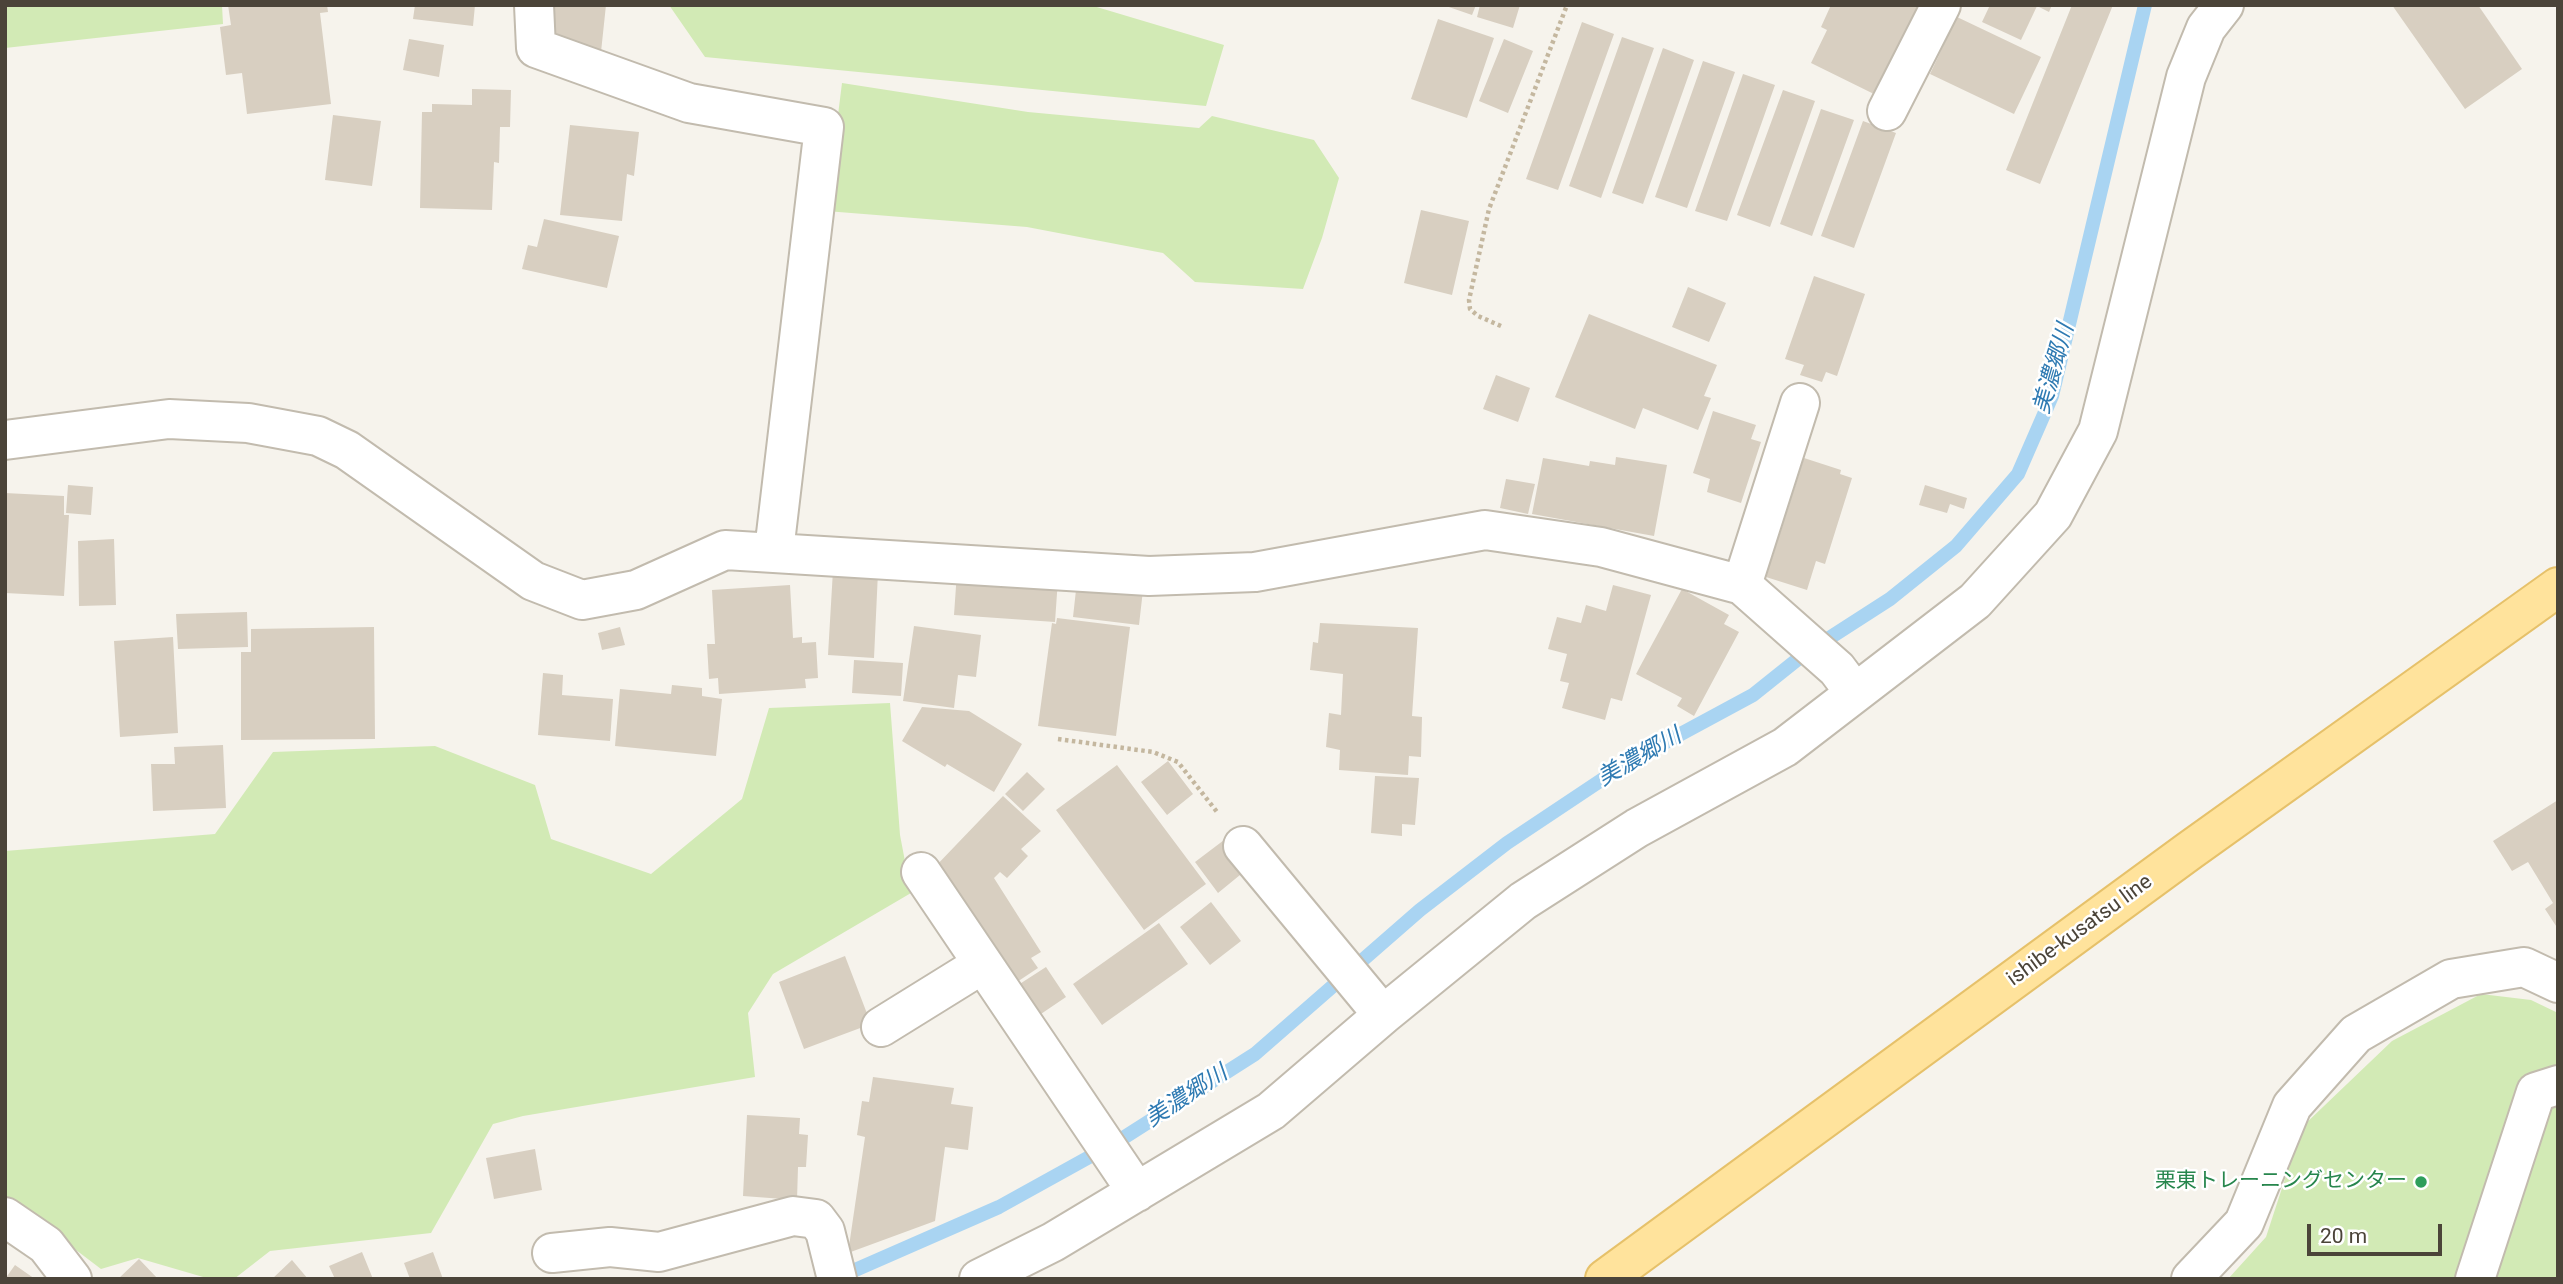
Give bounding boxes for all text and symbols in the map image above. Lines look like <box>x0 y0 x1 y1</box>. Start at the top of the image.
water label: 美濃郷川 <box>2029 321 2081 417</box>
water label: 美濃郷川 <box>1593 723 1687 793</box>
street label: ishibe-kusatsu line <box>2003 870 2157 992</box>
water label: 美濃郷川 <box>1141 1060 1233 1134</box>
place label: 栗東トレーニングセンター <box>2155 1169 2407 1195</box>
marker: 栗東トレーニングセンター <box>2413 1174 2429 1190</box>
scale bar <box>2311 1210 2446 1254</box>
text: 20 m <box>2320 1224 2367 1248</box>

